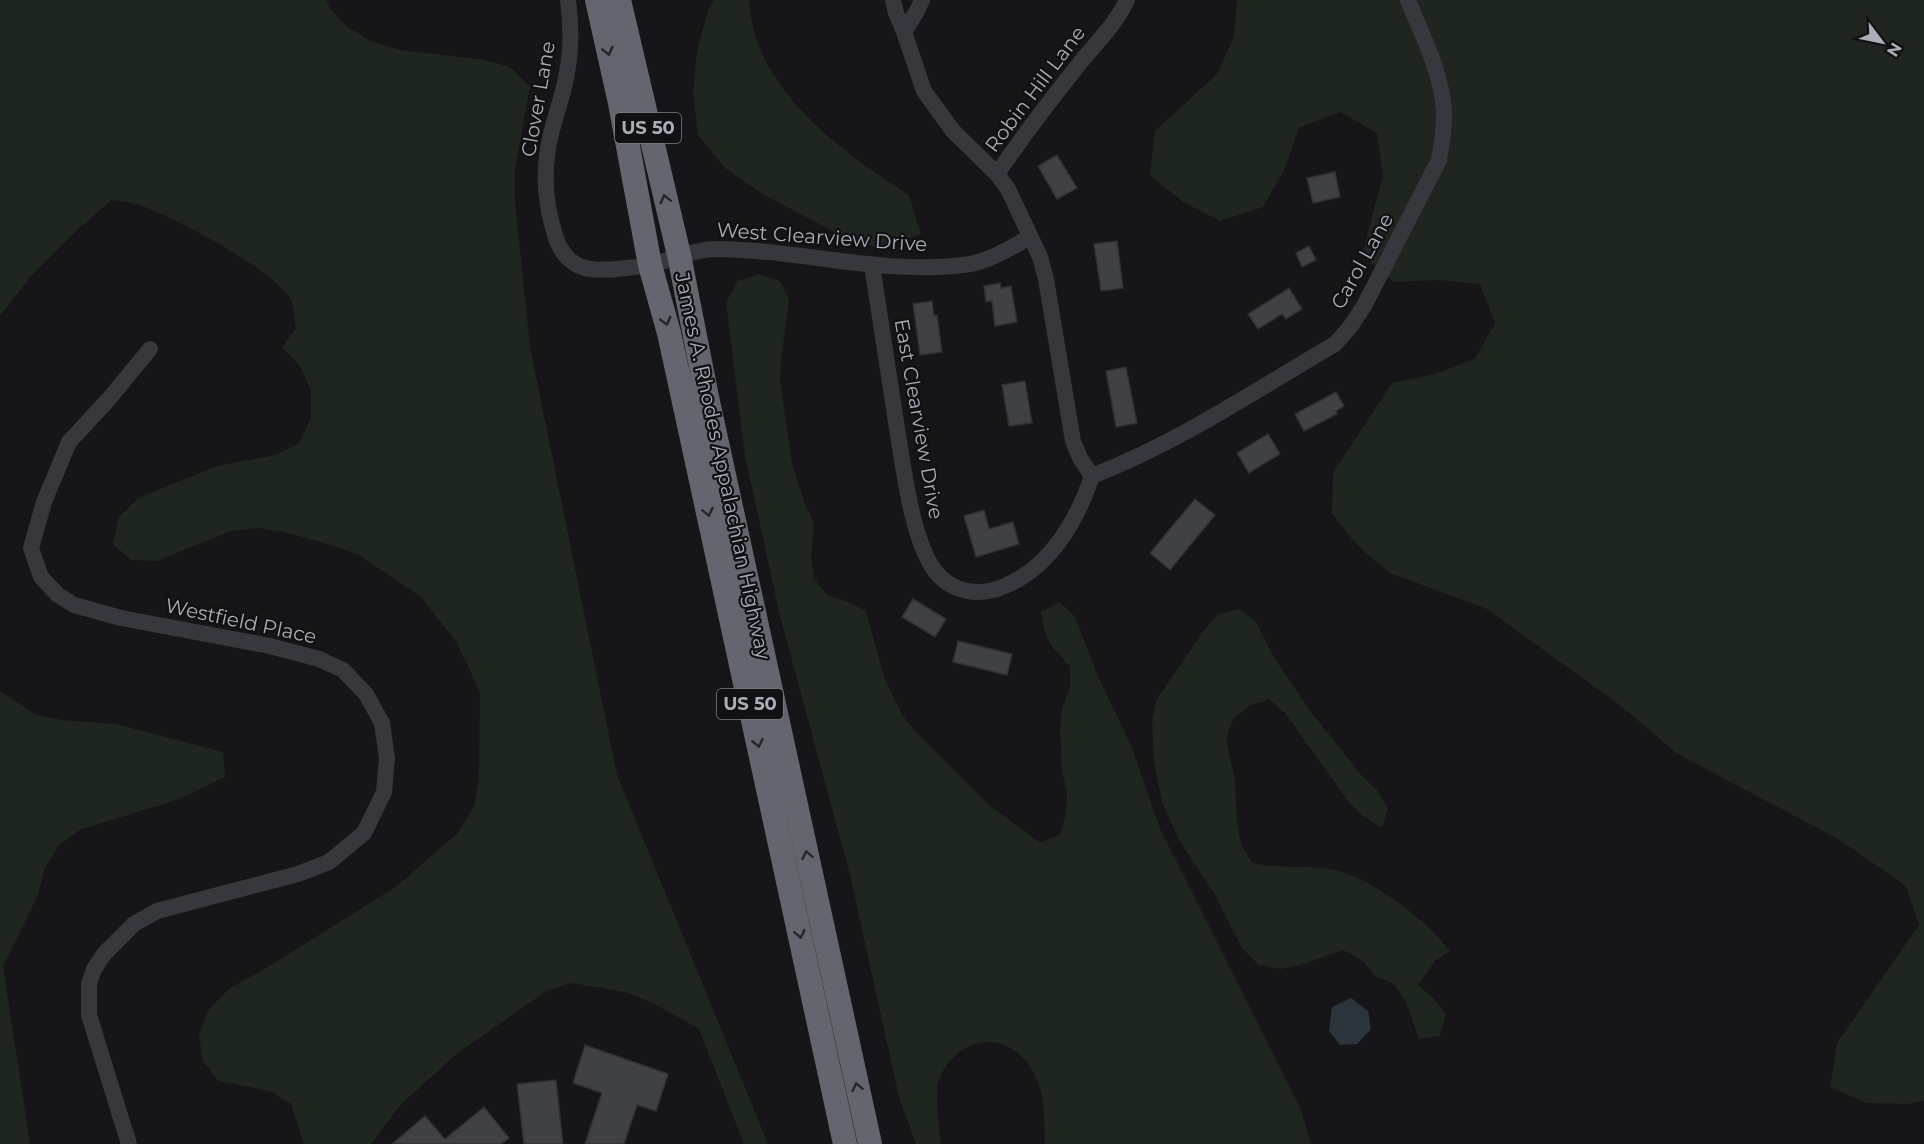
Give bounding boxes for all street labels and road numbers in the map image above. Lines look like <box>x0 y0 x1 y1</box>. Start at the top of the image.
street label: Robin Hill Lane <box>980 21 1090 157</box>
street label: Clover Lane <box>516 39 560 159</box>
road number: US 50 <box>615 113 681 143</box>
street label: Carol Lane <box>1326 209 1398 313</box>
street label: West Clearview Drive <box>716 218 928 256</box>
street label: James A. Rhodes Appalachian Highway <box>670 269 776 662</box>
street label: East Clearview Drive <box>890 317 948 521</box>
street label: Westfield Place <box>163 593 319 649</box>
road number: US 50 <box>717 689 783 719</box>

